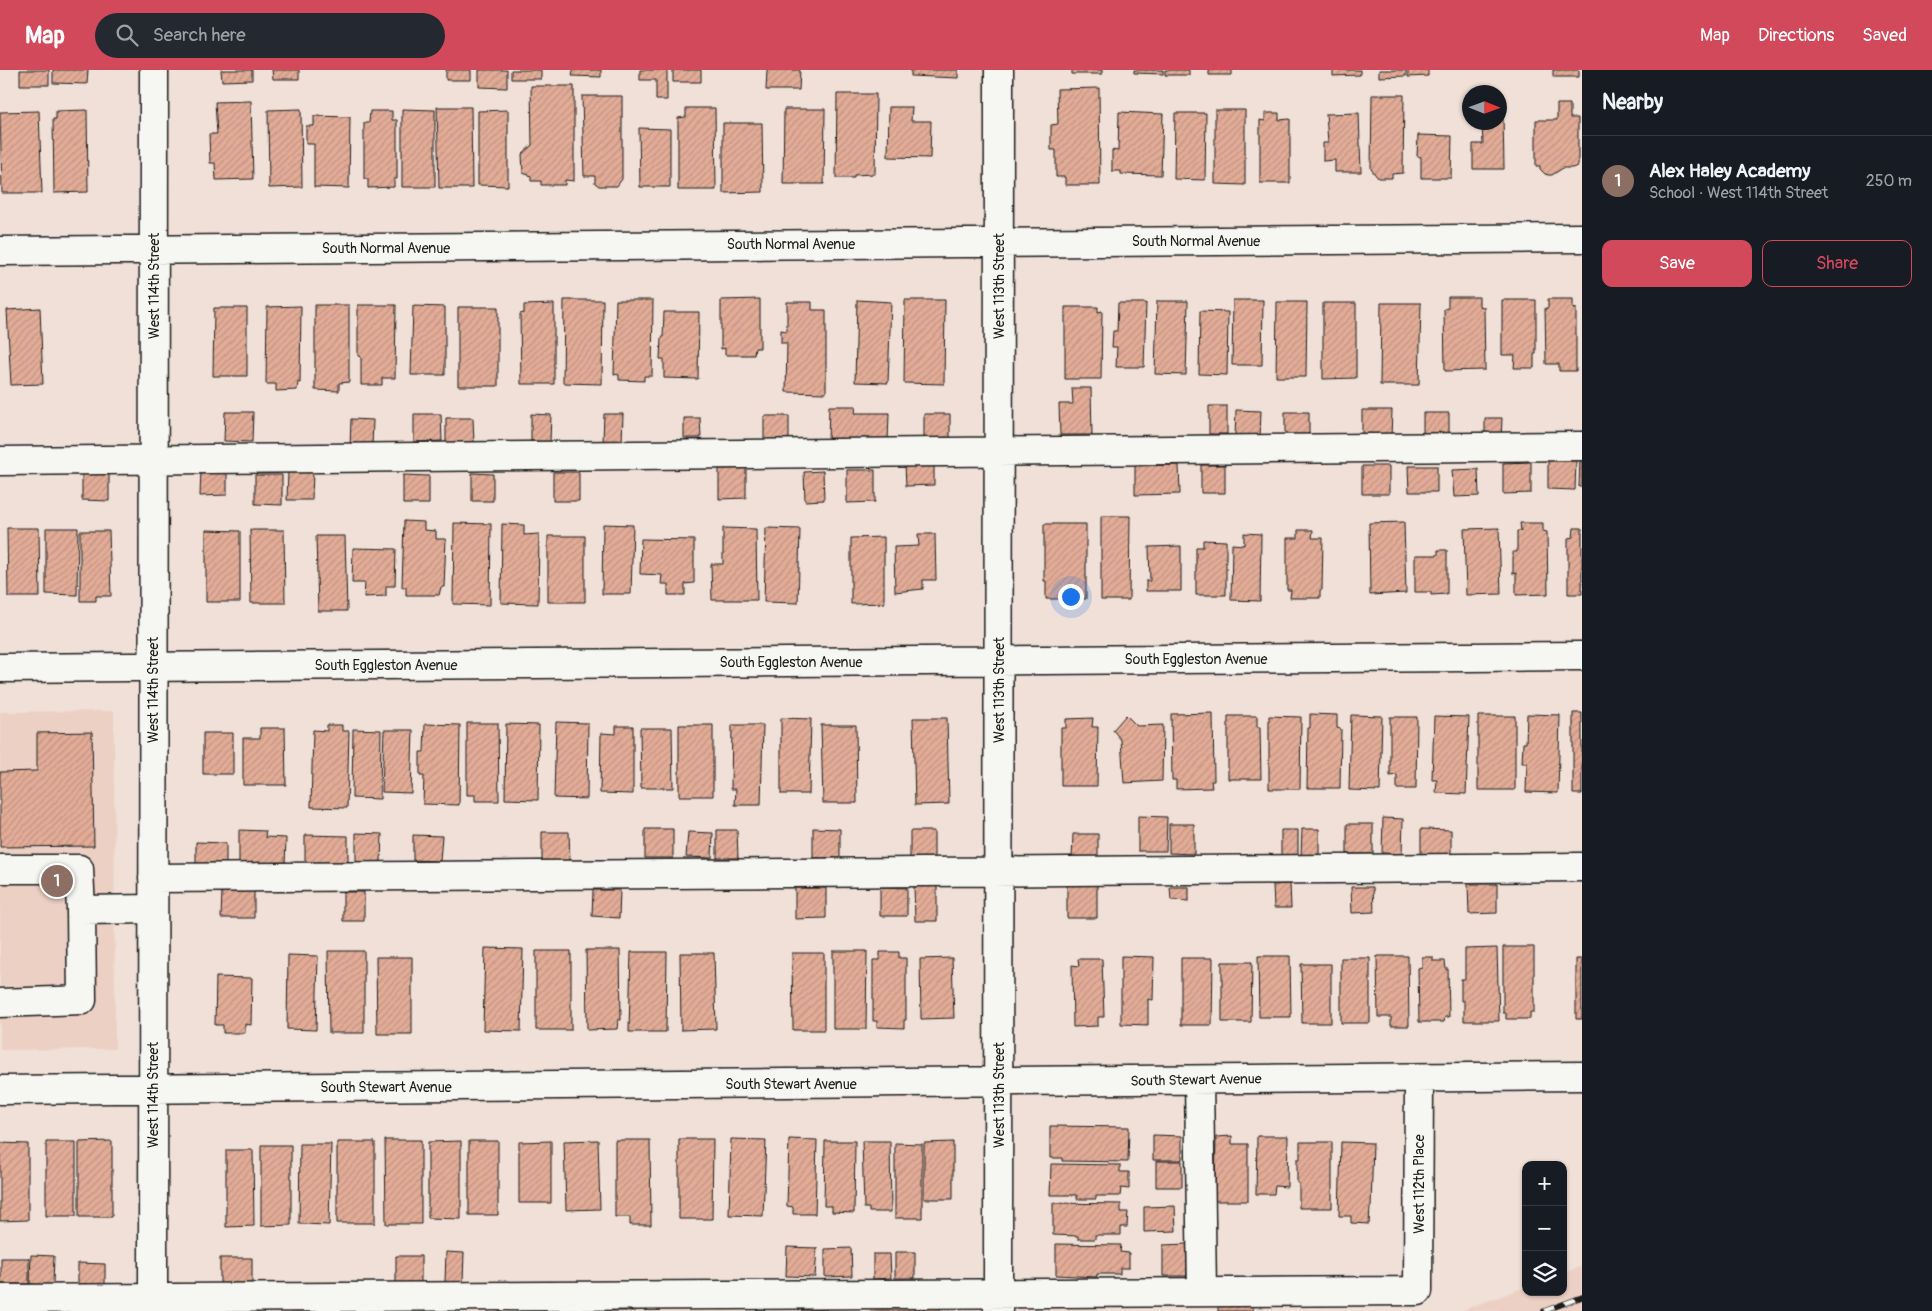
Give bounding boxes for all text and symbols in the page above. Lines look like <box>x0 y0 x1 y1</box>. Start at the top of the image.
search box <box>95 13 445 58</box>
text: Map <box>25 21 65 50</box>
icon: search <box>113 21 141 49</box>
text: Search here <box>153 23 246 47</box>
text: Map <box>1700 24 1730 47</box>
text: Directions <box>1758 24 1834 47</box>
text: Saved <box>1862 24 1907 47</box>
north arrow <box>1462 85 1507 130</box>
text: Nearby <box>1602 89 1663 116</box>
text: Alex Haley Academy <box>1649 159 1810 183</box>
text: 1 <box>1615 171 1621 191</box>
text: 250 m <box>1866 171 1912 191</box>
text: School · West 114th Street <box>1649 183 1828 203</box>
street label: West 114th Street <box>146 233 163 339</box>
street label: West 113th Street <box>991 233 1008 339</box>
street label: South Normal Avenue <box>1132 233 1260 250</box>
street label: South Normal Avenue <box>727 236 855 253</box>
street label: South Normal Avenue <box>322 240 450 257</box>
button: Save <box>1602 240 1752 287</box>
button: Share <box>1762 240 1912 287</box>
your location <box>1058 584 1084 610</box>
street label: West 114th Street <box>145 637 162 743</box>
street label: West 113th Street <box>991 637 1008 743</box>
street label: South Eggleston Avenue <box>1125 651 1268 668</box>
street label: South Eggleston Avenue <box>720 654 863 671</box>
street label: South Eggleston Avenue <box>315 657 458 674</box>
pin: 1 <box>41 862 73 900</box>
street label: West 114th Street <box>145 1042 162 1148</box>
street label: West 113th Street <box>991 1042 1008 1148</box>
street label: South Stewart Avenue <box>1130 1070 1262 1090</box>
street label: South Stewart Avenue <box>725 1076 857 1093</box>
street label: South Stewart Avenue <box>320 1079 452 1096</box>
street label: West 112th Place <box>1411 1134 1428 1234</box>
map controls <box>1522 1161 1567 1296</box>
button: + <box>1522 1161 1567 1206</box>
button: − <box>1522 1206 1567 1251</box>
button: layers <box>1522 1251 1567 1296</box>

